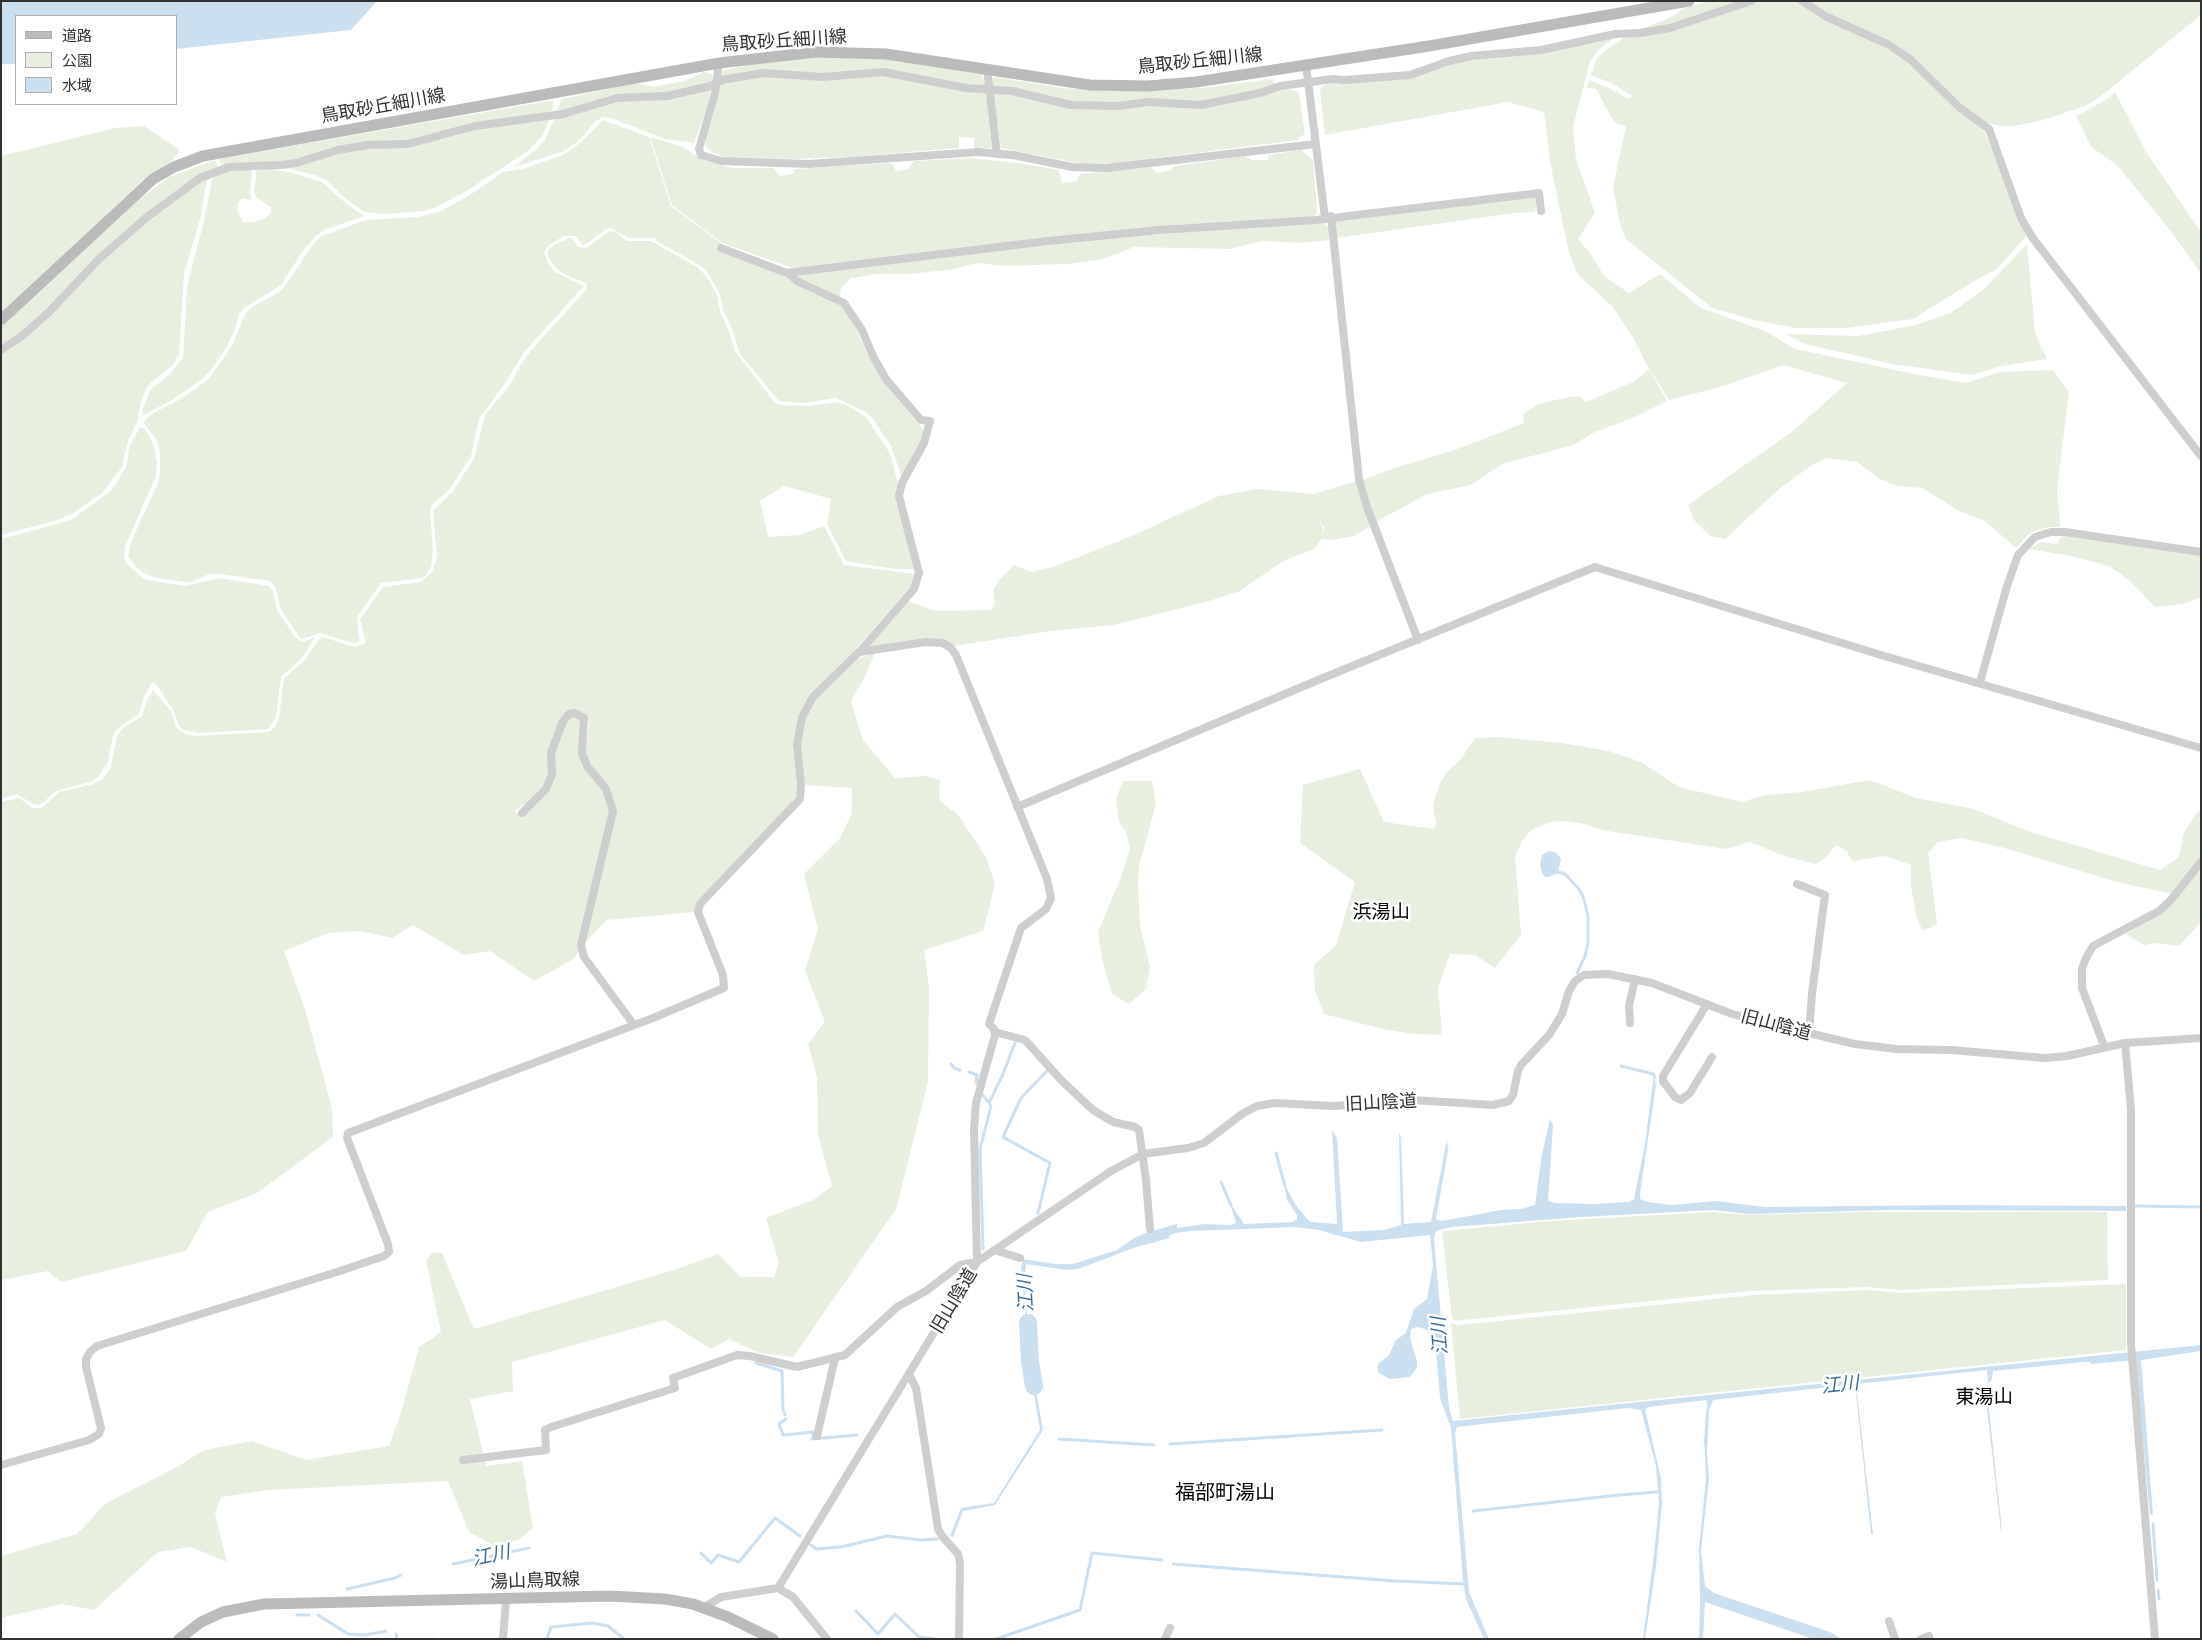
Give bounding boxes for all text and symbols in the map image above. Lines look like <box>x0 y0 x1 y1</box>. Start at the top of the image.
legend <box>15 15 178 105</box>
street label: 鳥取砂丘細川線 <box>720 26 848 56</box>
text: 道路 <box>62 29 92 44</box>
street label: 鳥取砂丘細川線 <box>1136 44 1264 78</box>
text: 公園 <box>62 54 92 69</box>
text: 水域 <box>62 79 92 94</box>
street label: 鳥取砂丘細川線 <box>319 84 447 128</box>
district label: 浜湯山 <box>1353 901 1409 923</box>
street label: 旧山陰道 <box>1738 1005 1814 1045</box>
street label: 旧山陰道 <box>1344 1090 1418 1116</box>
street label: 旧山陰道 <box>926 1265 982 1337</box>
water label: 江川 <box>1014 1273 1038 1313</box>
water label: 江川 <box>1427 1316 1453 1356</box>
water label: 江川 <box>1820 1372 1860 1398</box>
district label: 東湯山 <box>1956 1386 2012 1408</box>
district label: 福部町湯山 <box>1175 1481 1275 1505</box>
water label: 江川 <box>470 1541 512 1571</box>
street label: 湯山鳥取線 <box>490 1569 580 1593</box>

